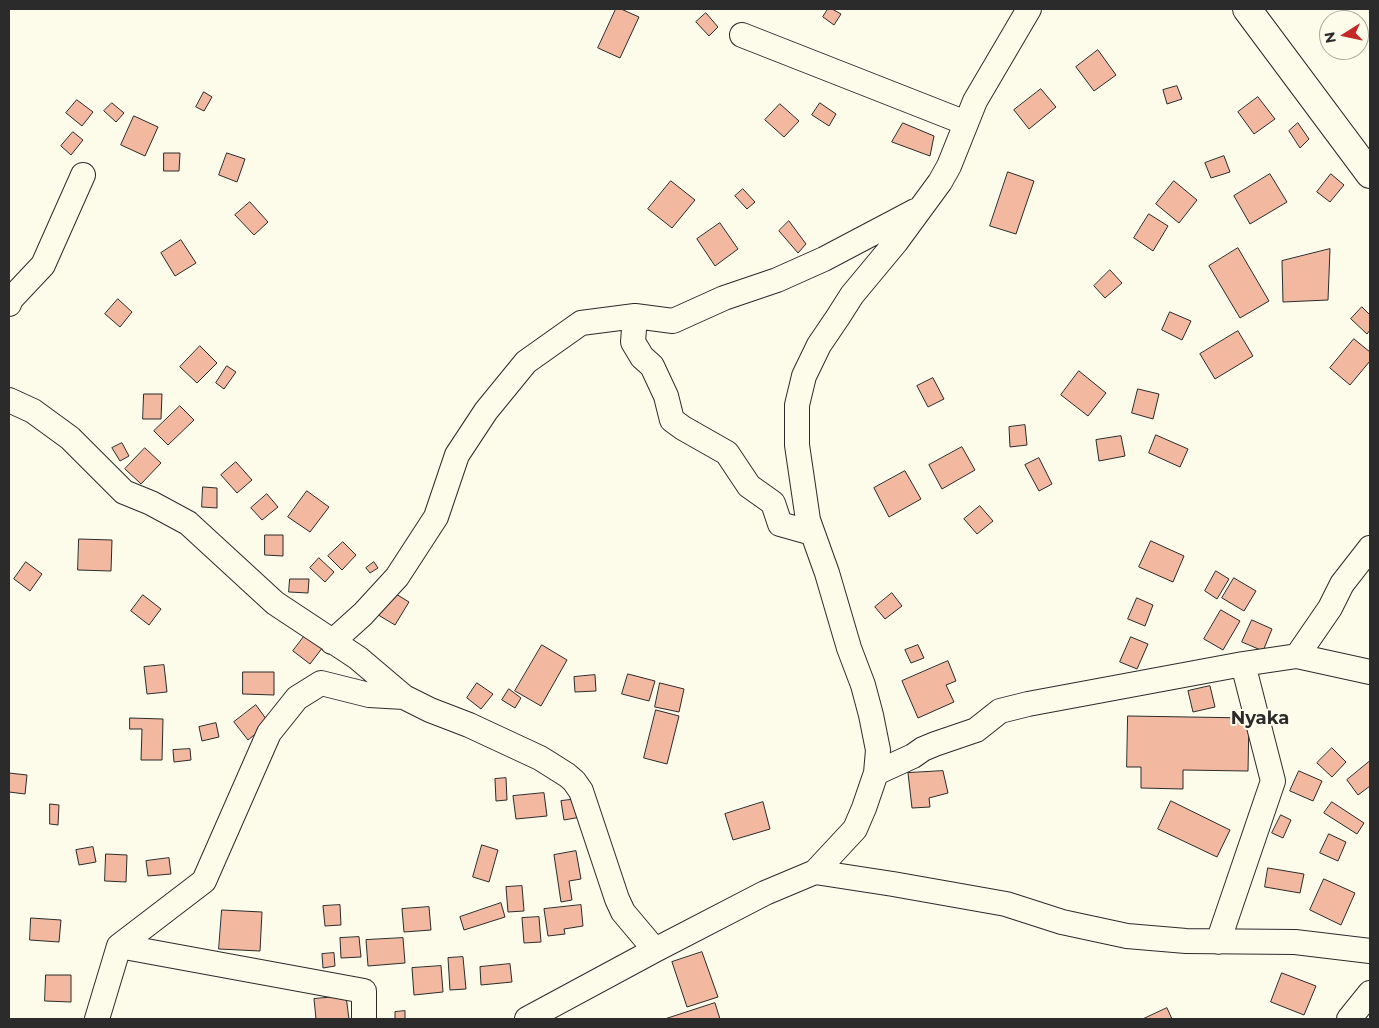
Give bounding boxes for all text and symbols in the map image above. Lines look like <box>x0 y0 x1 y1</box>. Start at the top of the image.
north arrow <box>1319 10 1369 60</box>
text: N <box>1320 30 1340 45</box>
district label: Nyaka <box>1231 708 1289 730</box>

